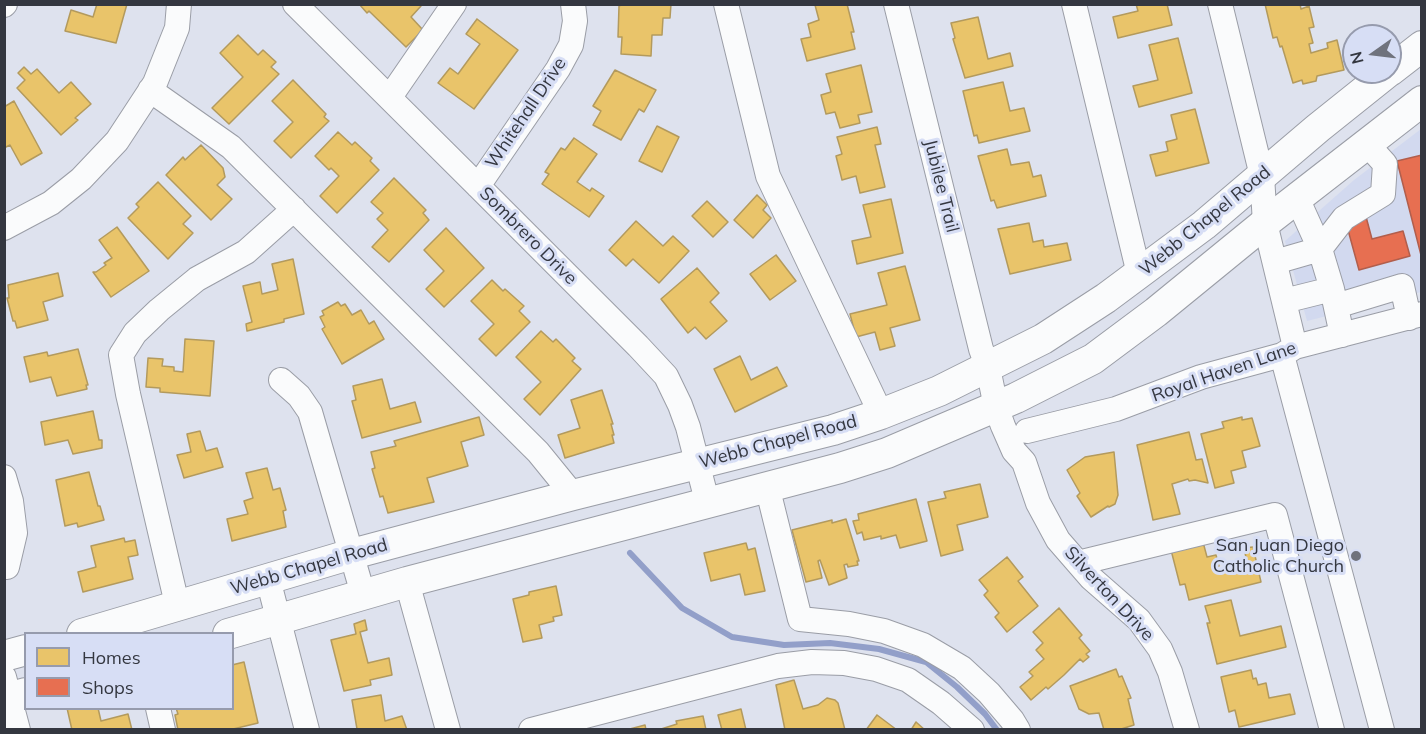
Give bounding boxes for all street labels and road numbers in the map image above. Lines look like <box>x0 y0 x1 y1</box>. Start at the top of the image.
street label: Whitehall Drive <box>481 54 571 172</box>
street label: Jubilee Trail <box>919 137 963 235</box>
street label: Webb Chapel Road <box>1135 162 1275 280</box>
street label: Sombrero Drive <box>475 183 581 289</box>
street label: Royal Haven Lane <box>1149 337 1299 407</box>
street label: Webb Chapel Road <box>697 411 859 473</box>
street label: Webb Chapel Road <box>228 534 390 600</box>
street label: Silverton Drive <box>1060 542 1158 646</box>

